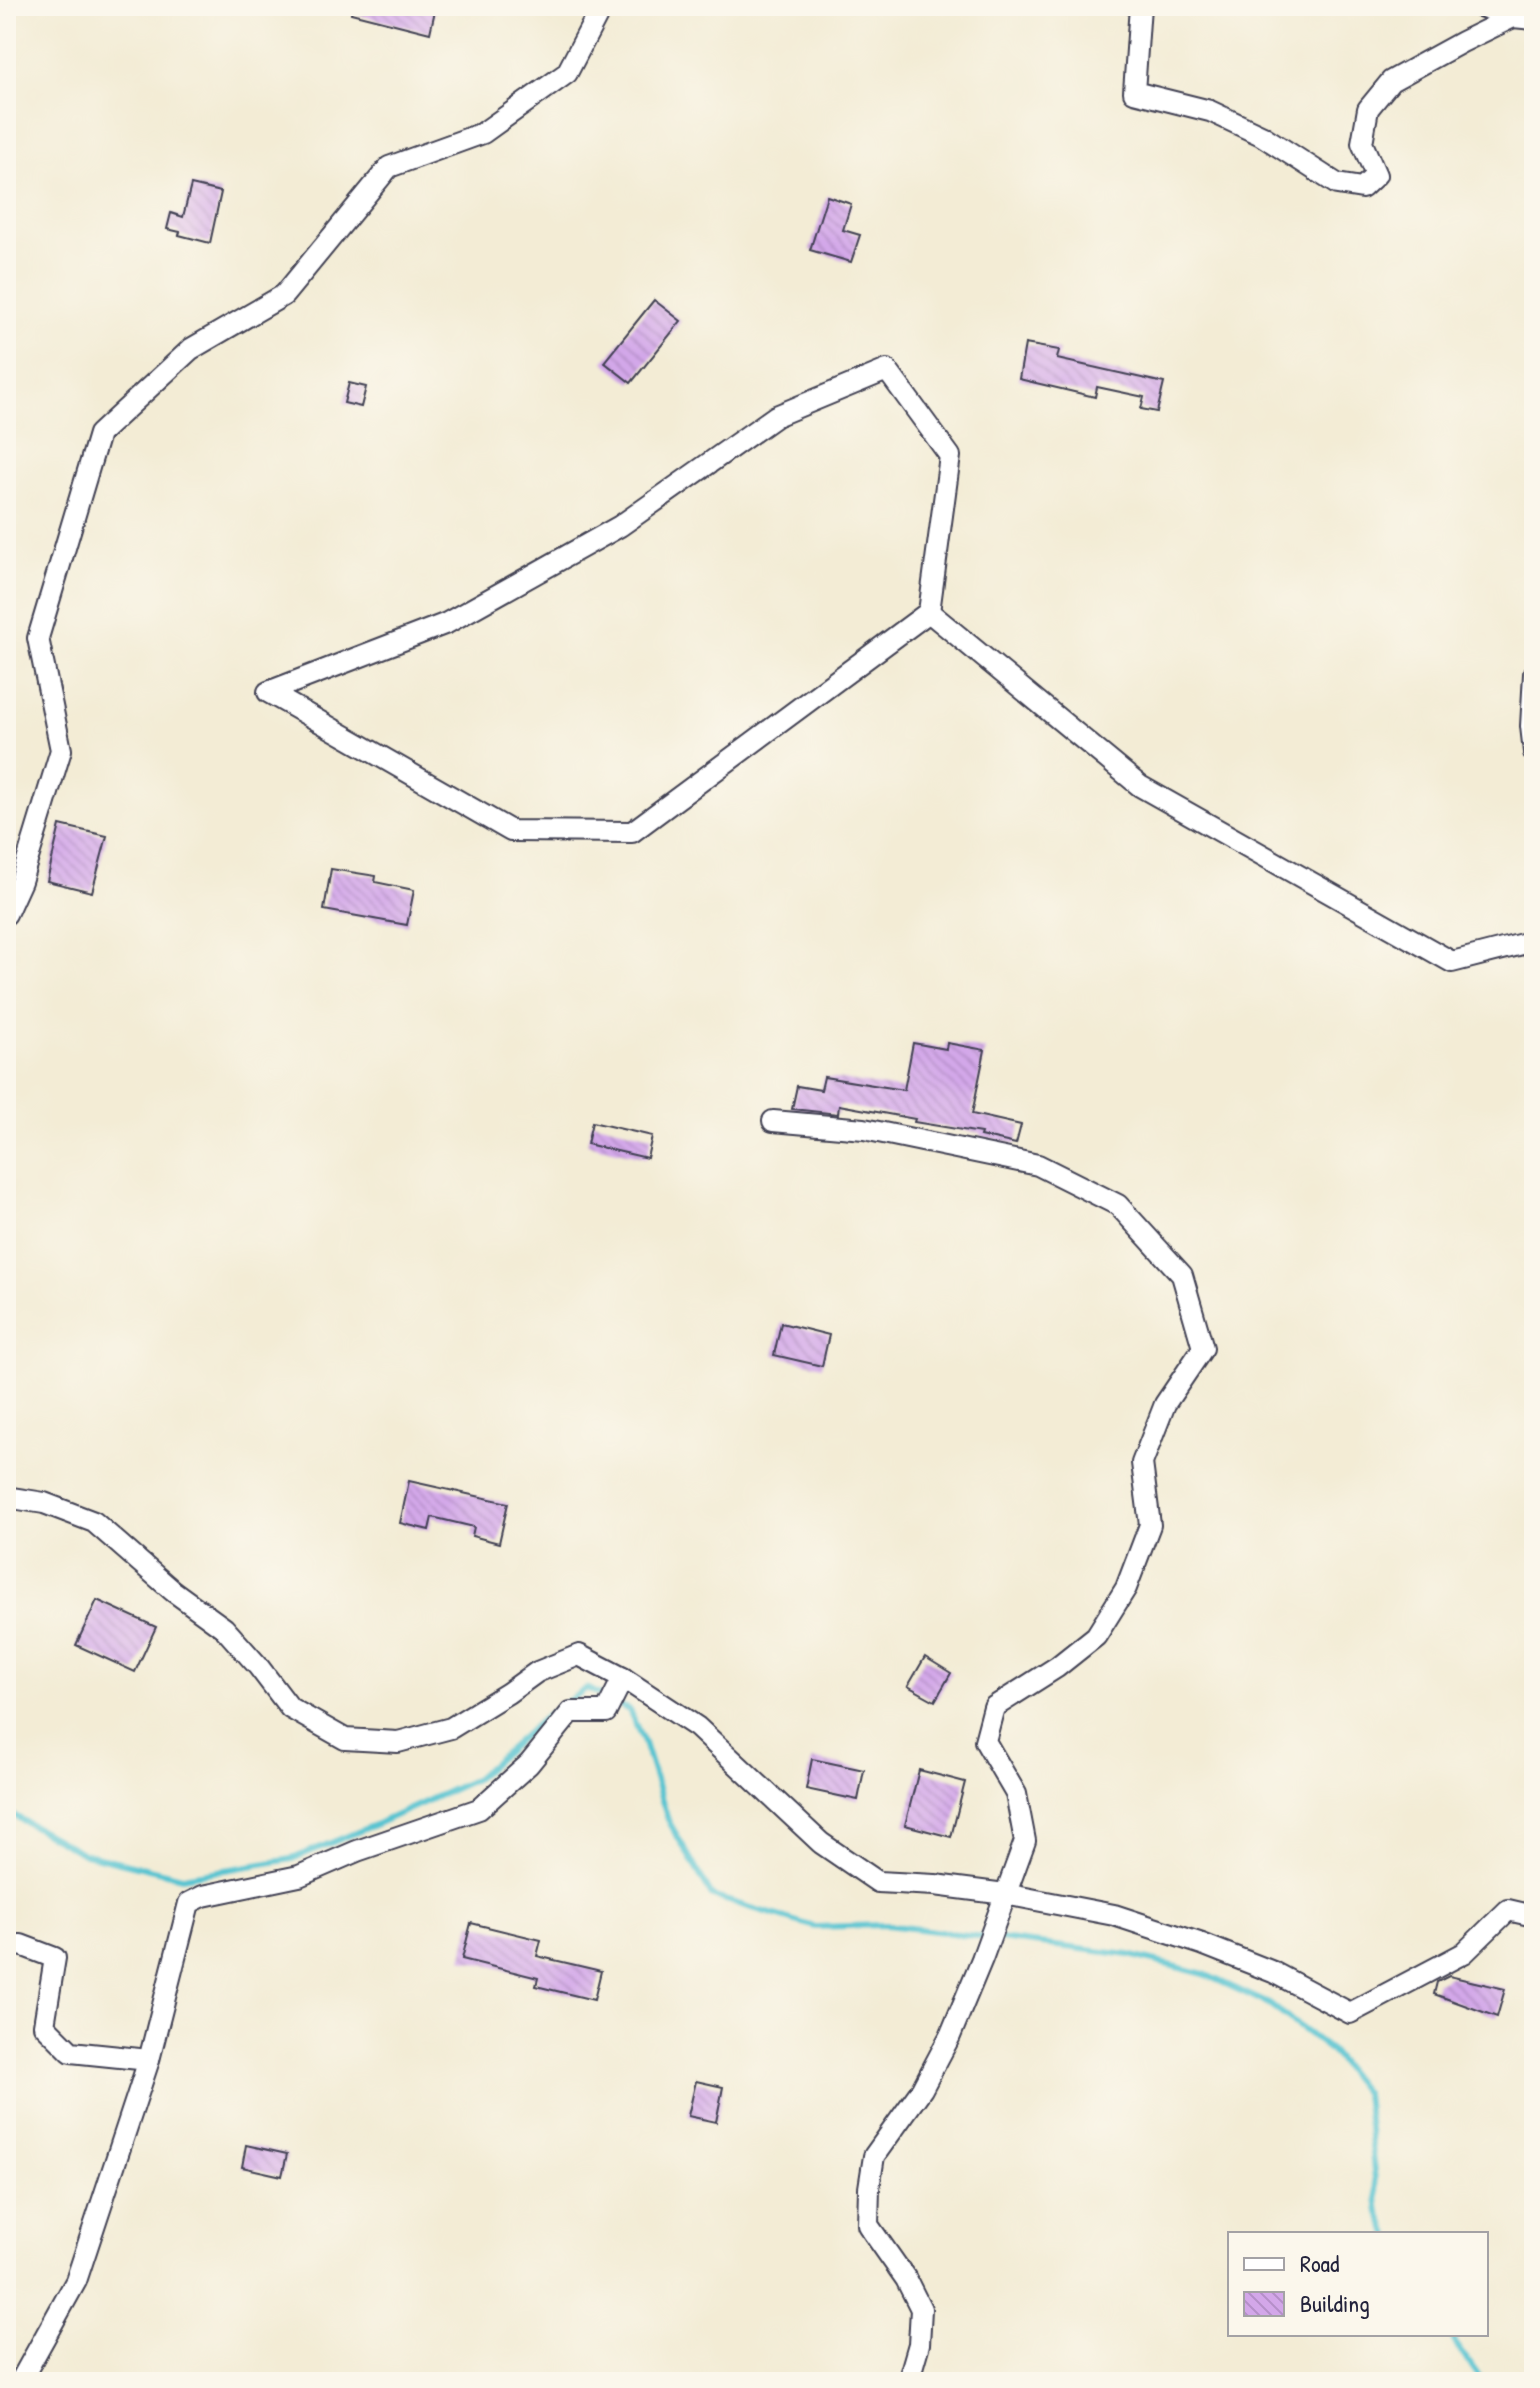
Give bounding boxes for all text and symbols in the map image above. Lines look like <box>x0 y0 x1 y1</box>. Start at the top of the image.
legend <box>1228 2232 1488 2336</box>
text: Road <box>1300 2247 1339 2279</box>
text: Building <box>1300 2287 1370 2319</box>

